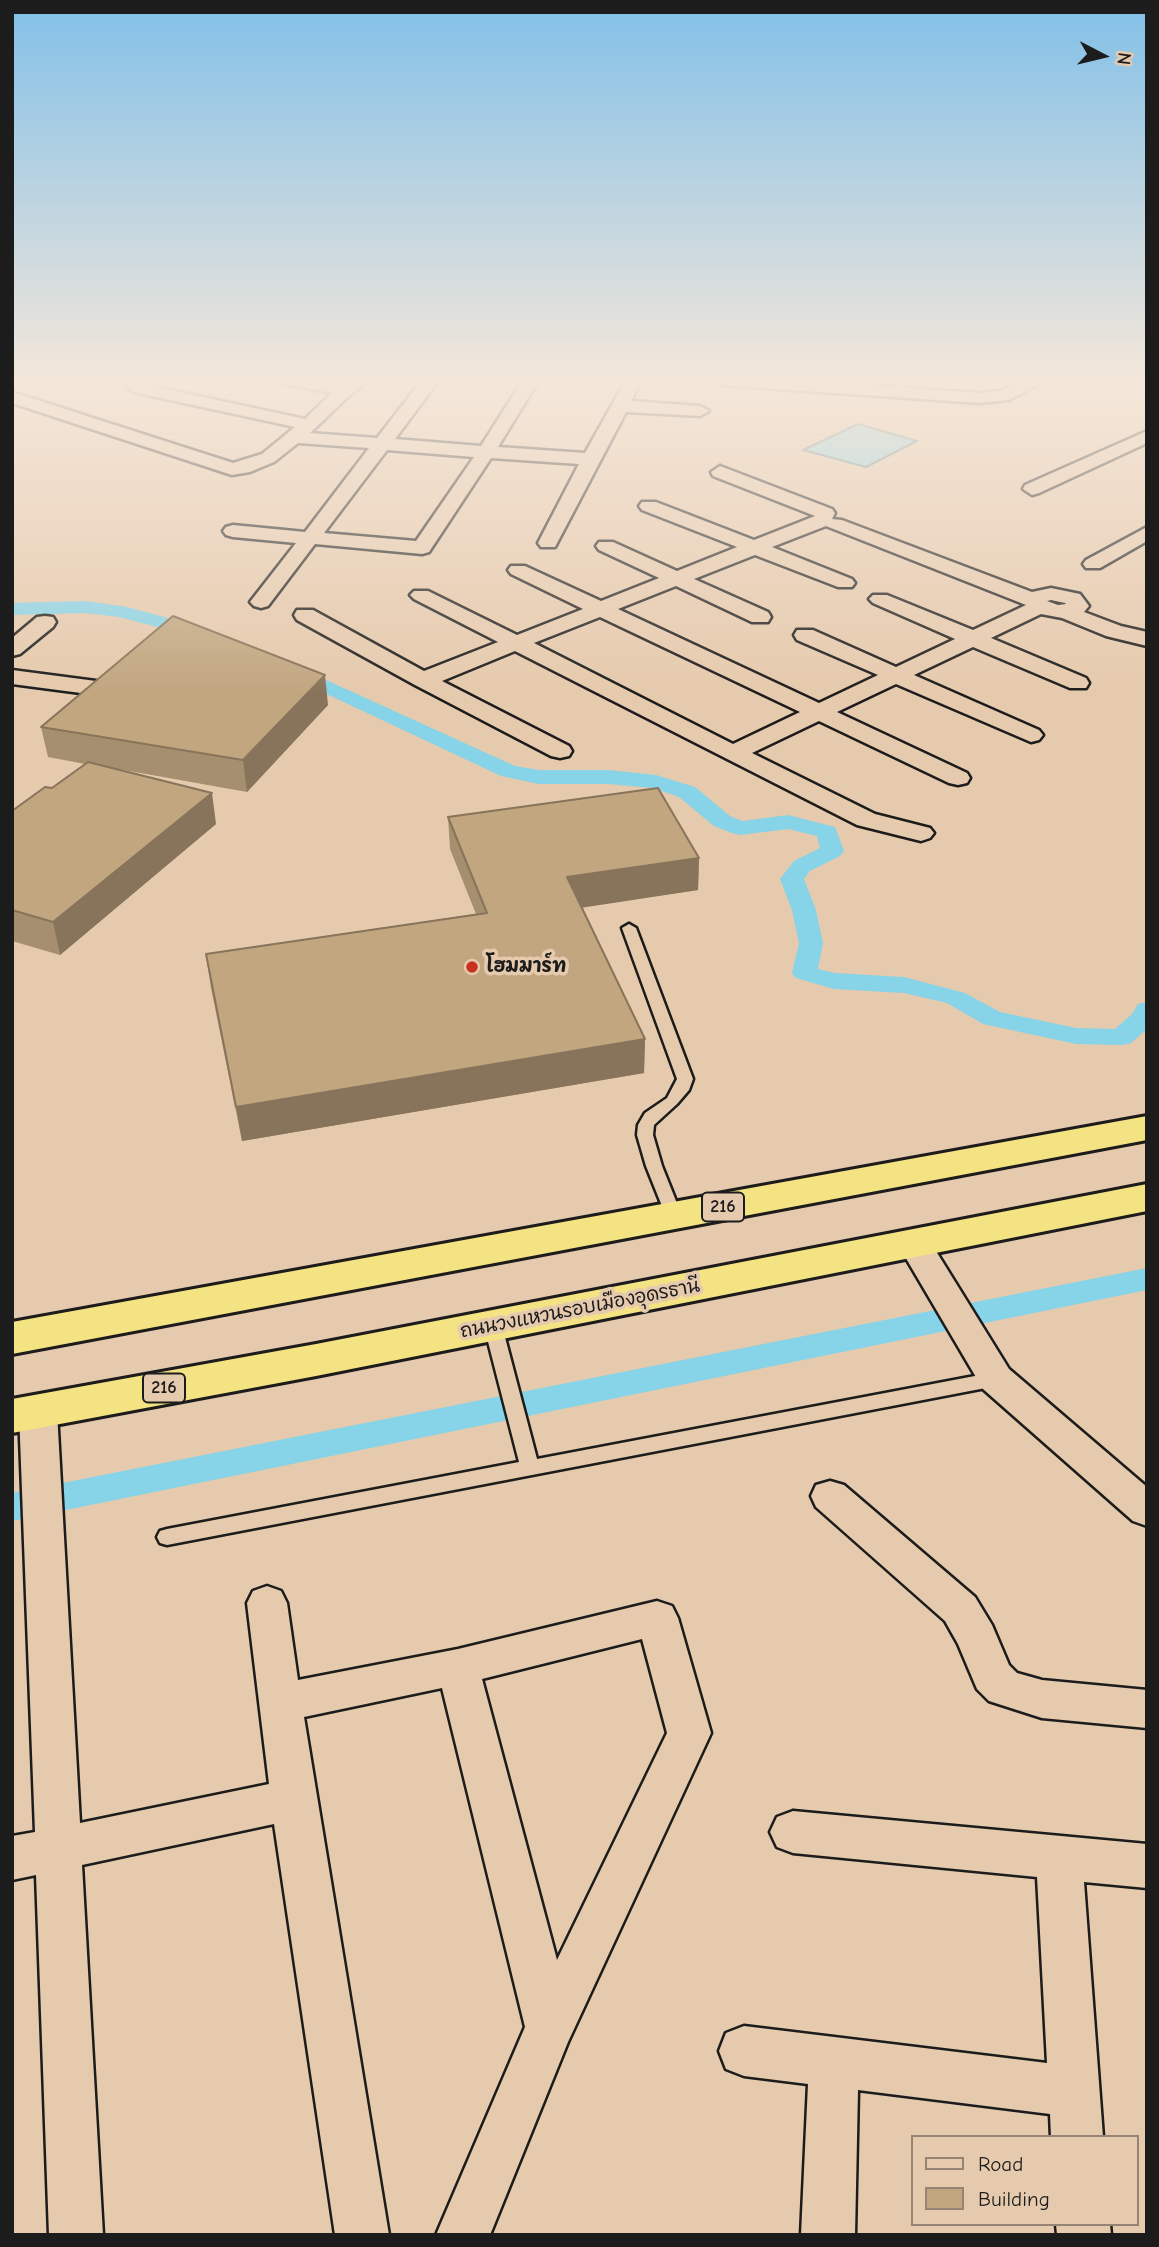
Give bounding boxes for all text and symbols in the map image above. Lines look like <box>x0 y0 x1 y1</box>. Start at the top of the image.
north arrow <box>1068 21 1138 91</box>
text: N <box>1112 51 1136 66</box>
place label: โฮมมาร์ท <box>486 956 566 978</box>
marker: โฮมมาร์ท <box>464 959 480 975</box>
road number: 216 <box>702 1192 744 1222</box>
street label: ถนนวงแหวนรอบเมืองอุดรธานี <box>458 1275 702 1343</box>
road number: 216 <box>143 1373 185 1402</box>
legend <box>911 2135 1138 2226</box>
text: Road <box>978 2152 1023 2176</box>
text: Building <box>978 2187 1050 2211</box>

